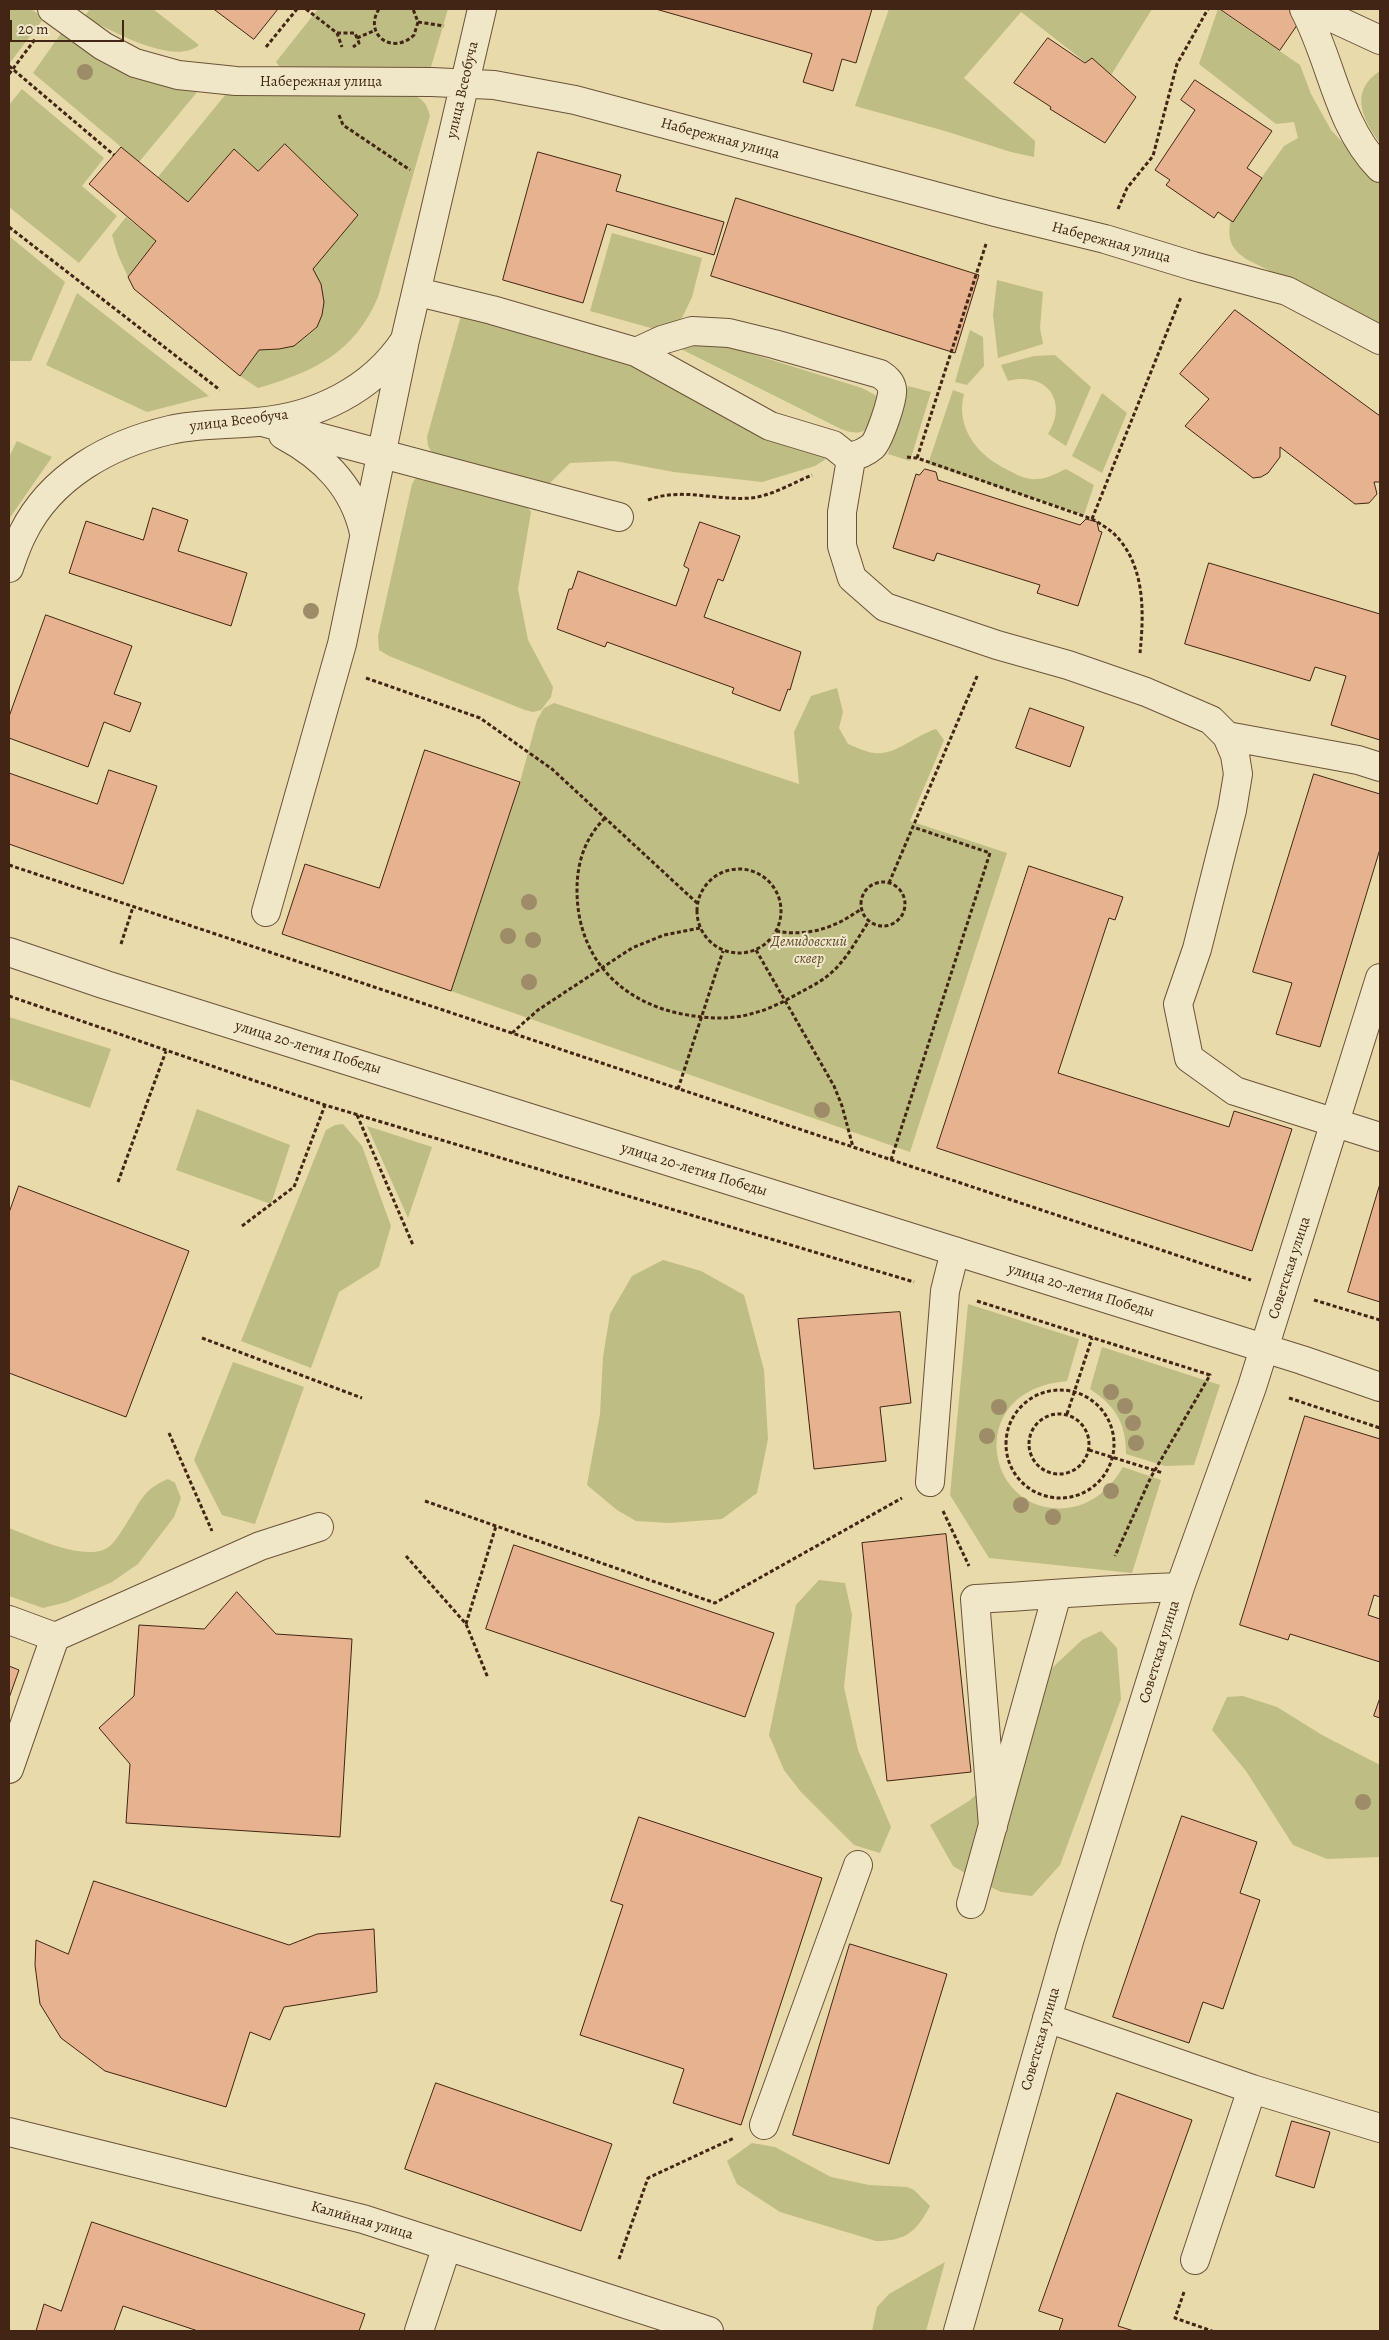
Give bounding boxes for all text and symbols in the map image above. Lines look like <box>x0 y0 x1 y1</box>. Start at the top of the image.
scale bar <box>12 10 126 42</box>
text: 20 m <box>18 19 49 39</box>
street label: улица Всеобуча <box>443 40 483 140</box>
street label: Набережная улица <box>260 73 382 91</box>
street label: Набережная улица <box>659 114 781 164</box>
street label: Набережная улица <box>1050 218 1172 268</box>
street label: улица Всеобуча <box>189 406 289 436</box>
park label: Демидовский сквер <box>771 933 847 968</box>
street label: улица 20-летия Победы <box>233 1017 383 1079</box>
street label: улица 20-летия Победы <box>619 1139 769 1201</box>
street label: Советская улица <box>1265 1214 1315 1322</box>
street label: улица 20-летия Победы <box>1006 1260 1156 1322</box>
street label: Советская улица <box>1136 1598 1184 1706</box>
street label: Советская улица <box>1018 1985 1064 2093</box>
street label: Калийная улица <box>309 2198 415 2244</box>

